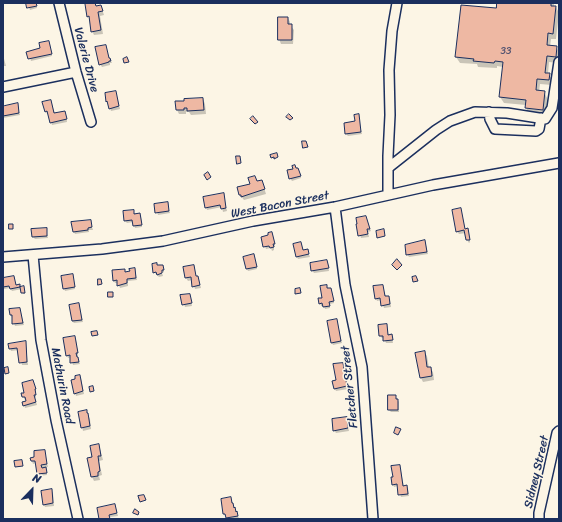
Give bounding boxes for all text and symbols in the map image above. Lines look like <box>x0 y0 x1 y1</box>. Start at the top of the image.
street label: Valerie Drive <box>70 26 102 94</box>
house number: 33 <box>501 45 511 57</box>
street label: West Bacon Street <box>230 188 330 222</box>
street label: Fletcher Street <box>339 345 361 429</box>
street label: Mathurin Road <box>48 347 76 425</box>
street label: Sidney Street <box>522 434 552 510</box>
text: N <box>30 468 44 489</box>
north arrow <box>12 470 52 510</box>

